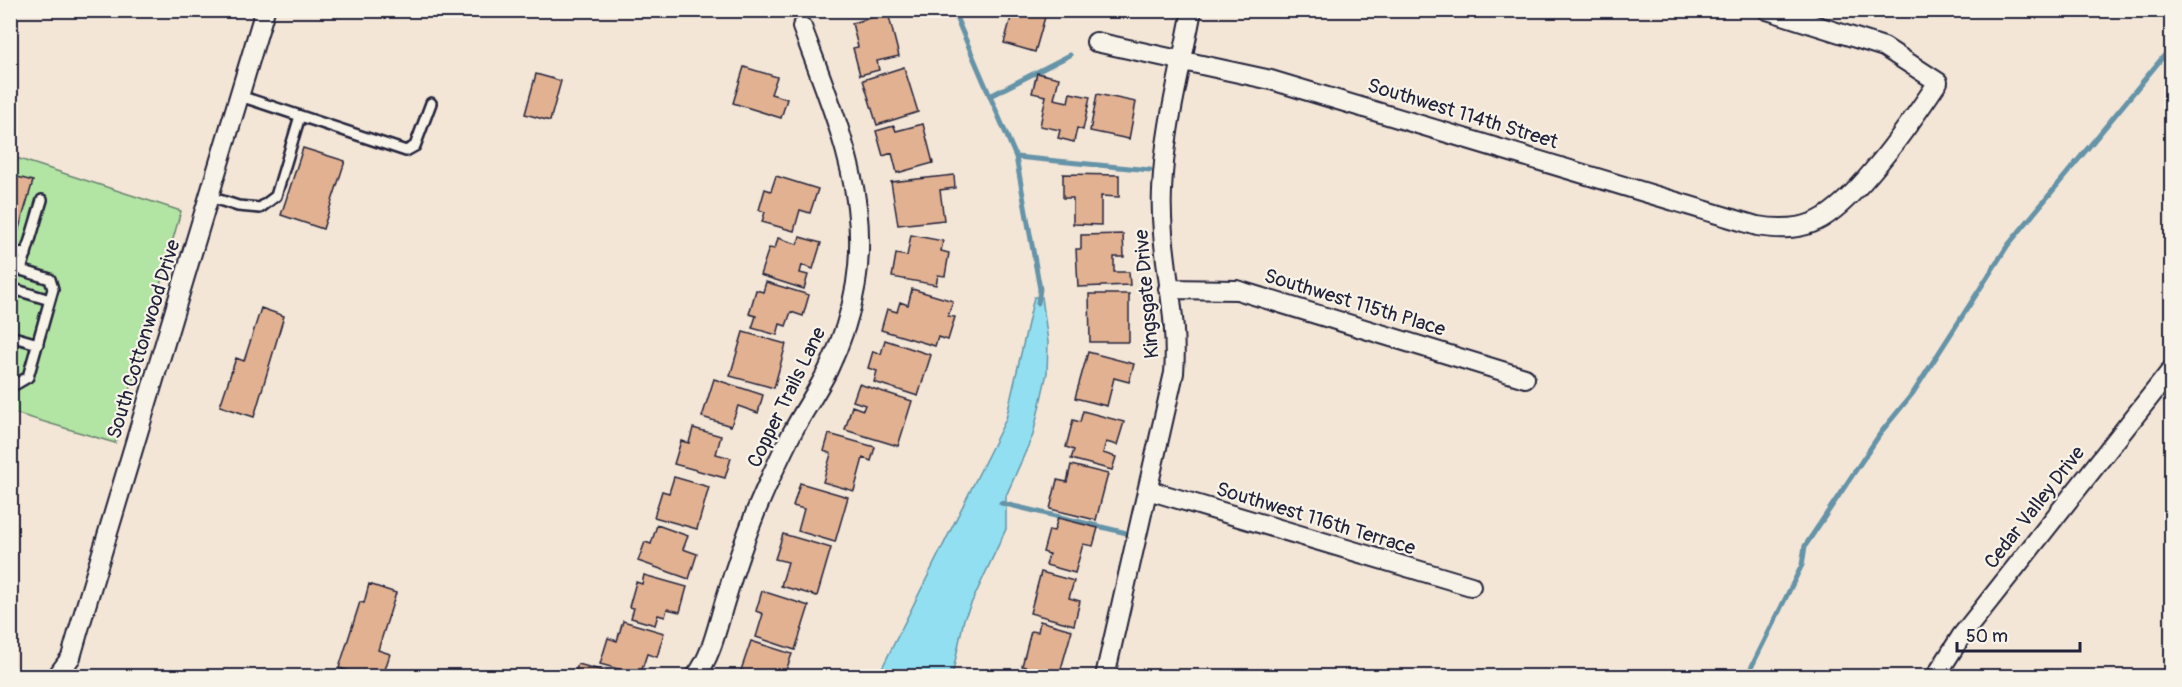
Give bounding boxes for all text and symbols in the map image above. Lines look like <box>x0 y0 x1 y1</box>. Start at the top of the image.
street label: Southwest 114th Street <box>1365 73 1562 155</box>
street label: Kingsgate Drive <box>1128 228 1165 360</box>
street label: South Cottonwood Drive <box>101 236 186 442</box>
street label: Southwest 115th Place <box>1261 263 1449 342</box>
street label: Copper Trails Lane <box>742 323 831 472</box>
street label: Cedar Valley Drive <box>1979 441 2090 574</box>
street label: Southwest 116th Terrace <box>1213 476 1419 561</box>
scale bar <box>1957 615 2080 653</box>
text: 50 m <box>1966 625 2008 648</box>

